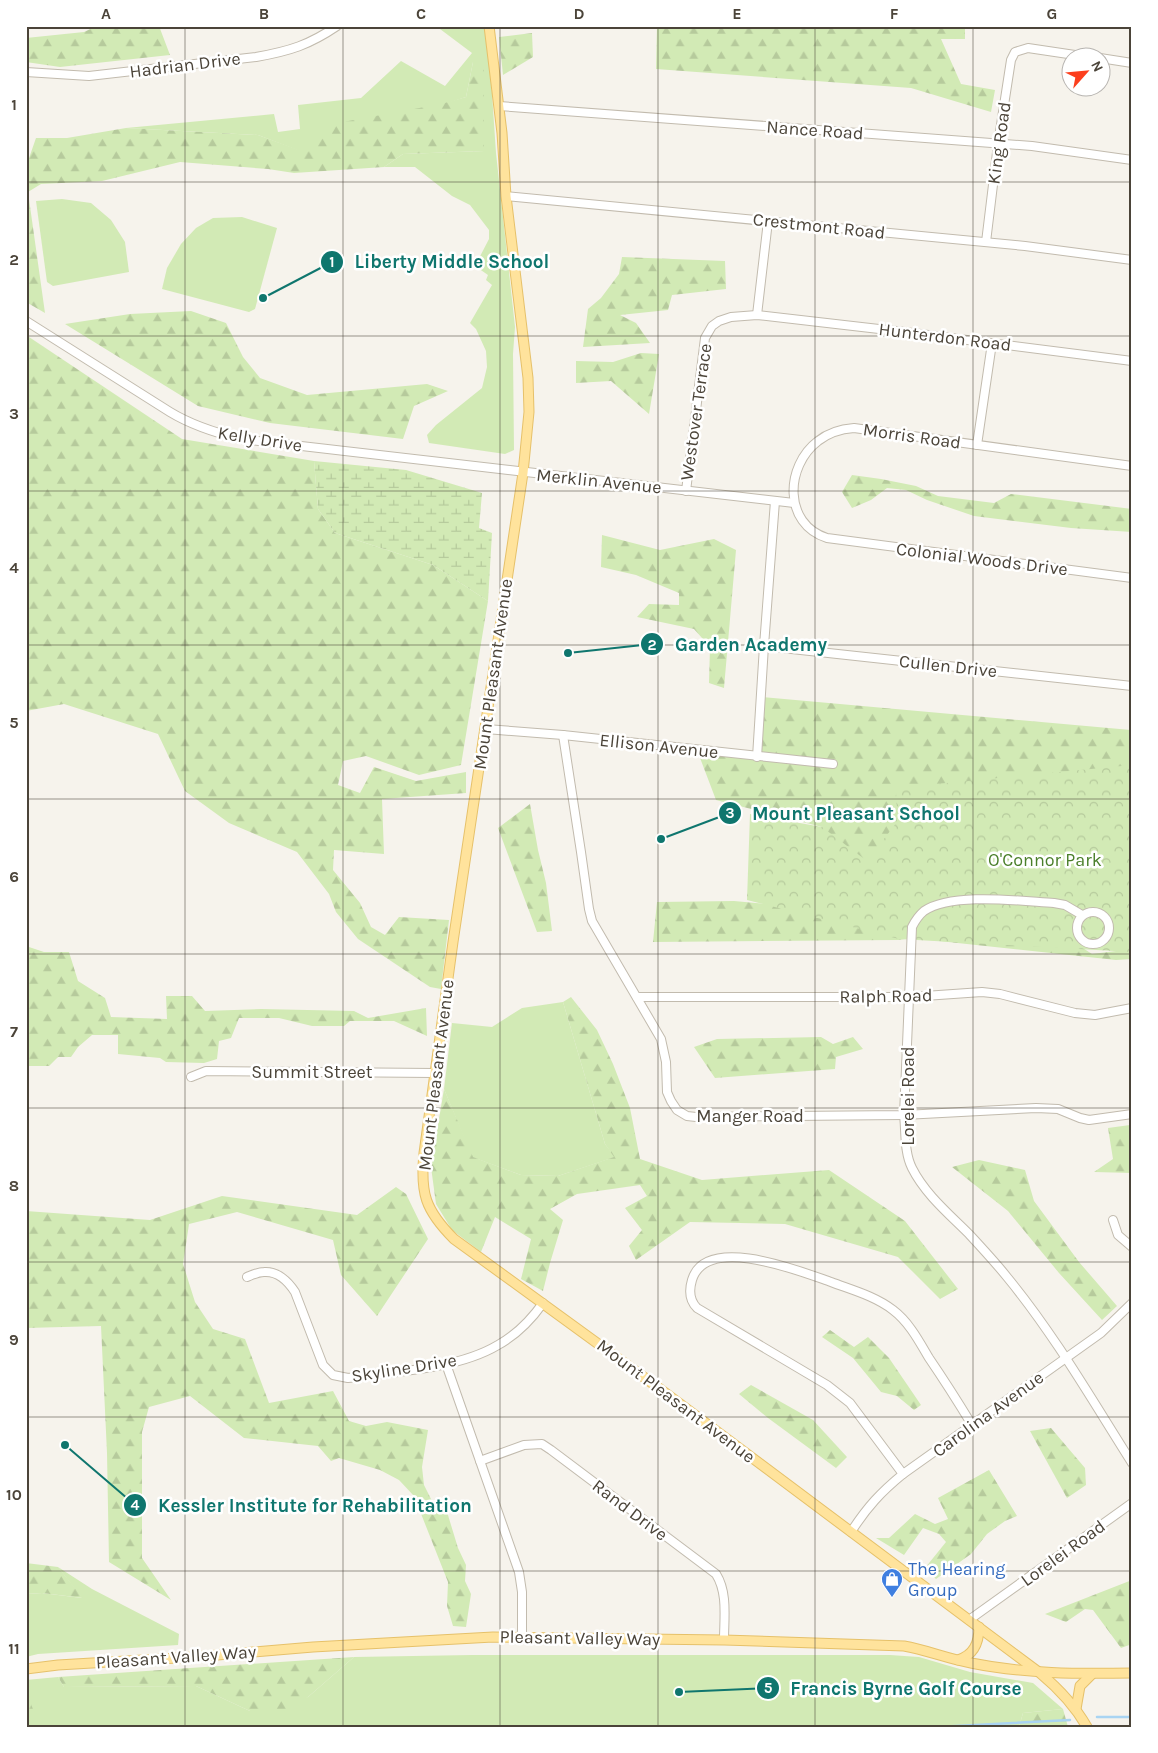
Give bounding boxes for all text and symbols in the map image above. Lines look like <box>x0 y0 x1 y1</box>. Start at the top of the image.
text: A <box>101 4 111 23</box>
text: B <box>259 4 269 23</box>
text: C <box>416 4 426 23</box>
text: D <box>574 4 585 23</box>
text: E <box>732 4 742 23</box>
text: F <box>890 4 899 23</box>
text: G <box>1047 4 1057 23</box>
street label: Hadrian Drive <box>128 47 242 83</box>
north arrow <box>1060 48 1110 98</box>
text: N <box>1087 58 1107 75</box>
text: 1 <box>11 95 17 114</box>
street label: King Road <box>982 100 1016 186</box>
street label: Nance Road <box>766 116 864 144</box>
street label: Crestmont Road <box>752 208 886 244</box>
callout: Liberty Middle School <box>319 245 559 279</box>
text: 2 <box>9 250 19 269</box>
text: Liberty Middle School <box>355 251 549 273</box>
text: 1 <box>329 253 335 271</box>
street label: Hunterdon Road <box>877 318 1013 356</box>
street label: Westover Terrace <box>675 342 717 482</box>
text: 3 <box>9 404 19 423</box>
street label: Morris Road <box>862 418 962 454</box>
street label: Kelly Drive <box>216 421 304 457</box>
street label: Merklin Avenue <box>535 463 663 499</box>
street label: Colonial Woods Drive <box>895 538 1069 580</box>
text: 4 <box>9 558 19 577</box>
street label: Mount Pleasant Avenue <box>469 577 517 771</box>
callout: Garden Academy <box>639 627 837 661</box>
text: Garden Academy <box>675 634 828 656</box>
text: 2 <box>647 636 657 654</box>
street label: Cullen Drive <box>898 650 998 682</box>
text: 5 <box>9 713 19 732</box>
street label: Ellison Avenue <box>599 729 719 763</box>
callout: Mount Pleasant School <box>717 796 970 830</box>
text: Mount Pleasant School <box>752 803 960 825</box>
text: 3 <box>725 804 735 822</box>
park label: O'Connor Park <box>988 849 1102 871</box>
text: 6 <box>9 867 19 886</box>
street label: Mount Pleasant Avenue <box>413 978 459 1172</box>
street label: Ralph Road <box>839 984 933 1008</box>
text: 7 <box>10 1022 18 1041</box>
street label: Lorelei Road <box>897 1046 919 1146</box>
street label: Summit Street <box>251 1061 373 1083</box>
street label: Manger Road <box>696 1105 804 1127</box>
text: 8 <box>9 1176 19 1195</box>
text: 9 <box>9 1330 19 1349</box>
street label: Mount Pleasant Avenue <box>592 1334 760 1468</box>
street label: Skyline Drive <box>350 1349 458 1387</box>
street label: Carolina Avenue <box>928 1366 1048 1462</box>
street label: Rand Drive <box>588 1475 672 1545</box>
text: 10 <box>6 1485 22 1504</box>
callout: Kessler Institute for Rehabilitation <box>123 1488 482 1522</box>
text: Kessler Institute for Rehabilitation <box>158 1495 472 1517</box>
text: 4 <box>131 1496 140 1514</box>
street label: Lorelei Road <box>1016 1515 1110 1591</box>
place label: The Hearing Group <box>908 1558 1005 1601</box>
shop icon: The Hearing Group <box>880 1567 904 1598</box>
street label: Pleasant Valley Way <box>499 1626 661 1650</box>
text: 11 <box>8 1639 20 1658</box>
street label: Pleasant Valley Way <box>95 1640 258 1674</box>
callout: Francis Byrne Golf Course <box>755 1671 1031 1705</box>
text: Francis Byrne Golf Course <box>790 1678 1022 1700</box>
text: 5 <box>764 1679 773 1697</box>

